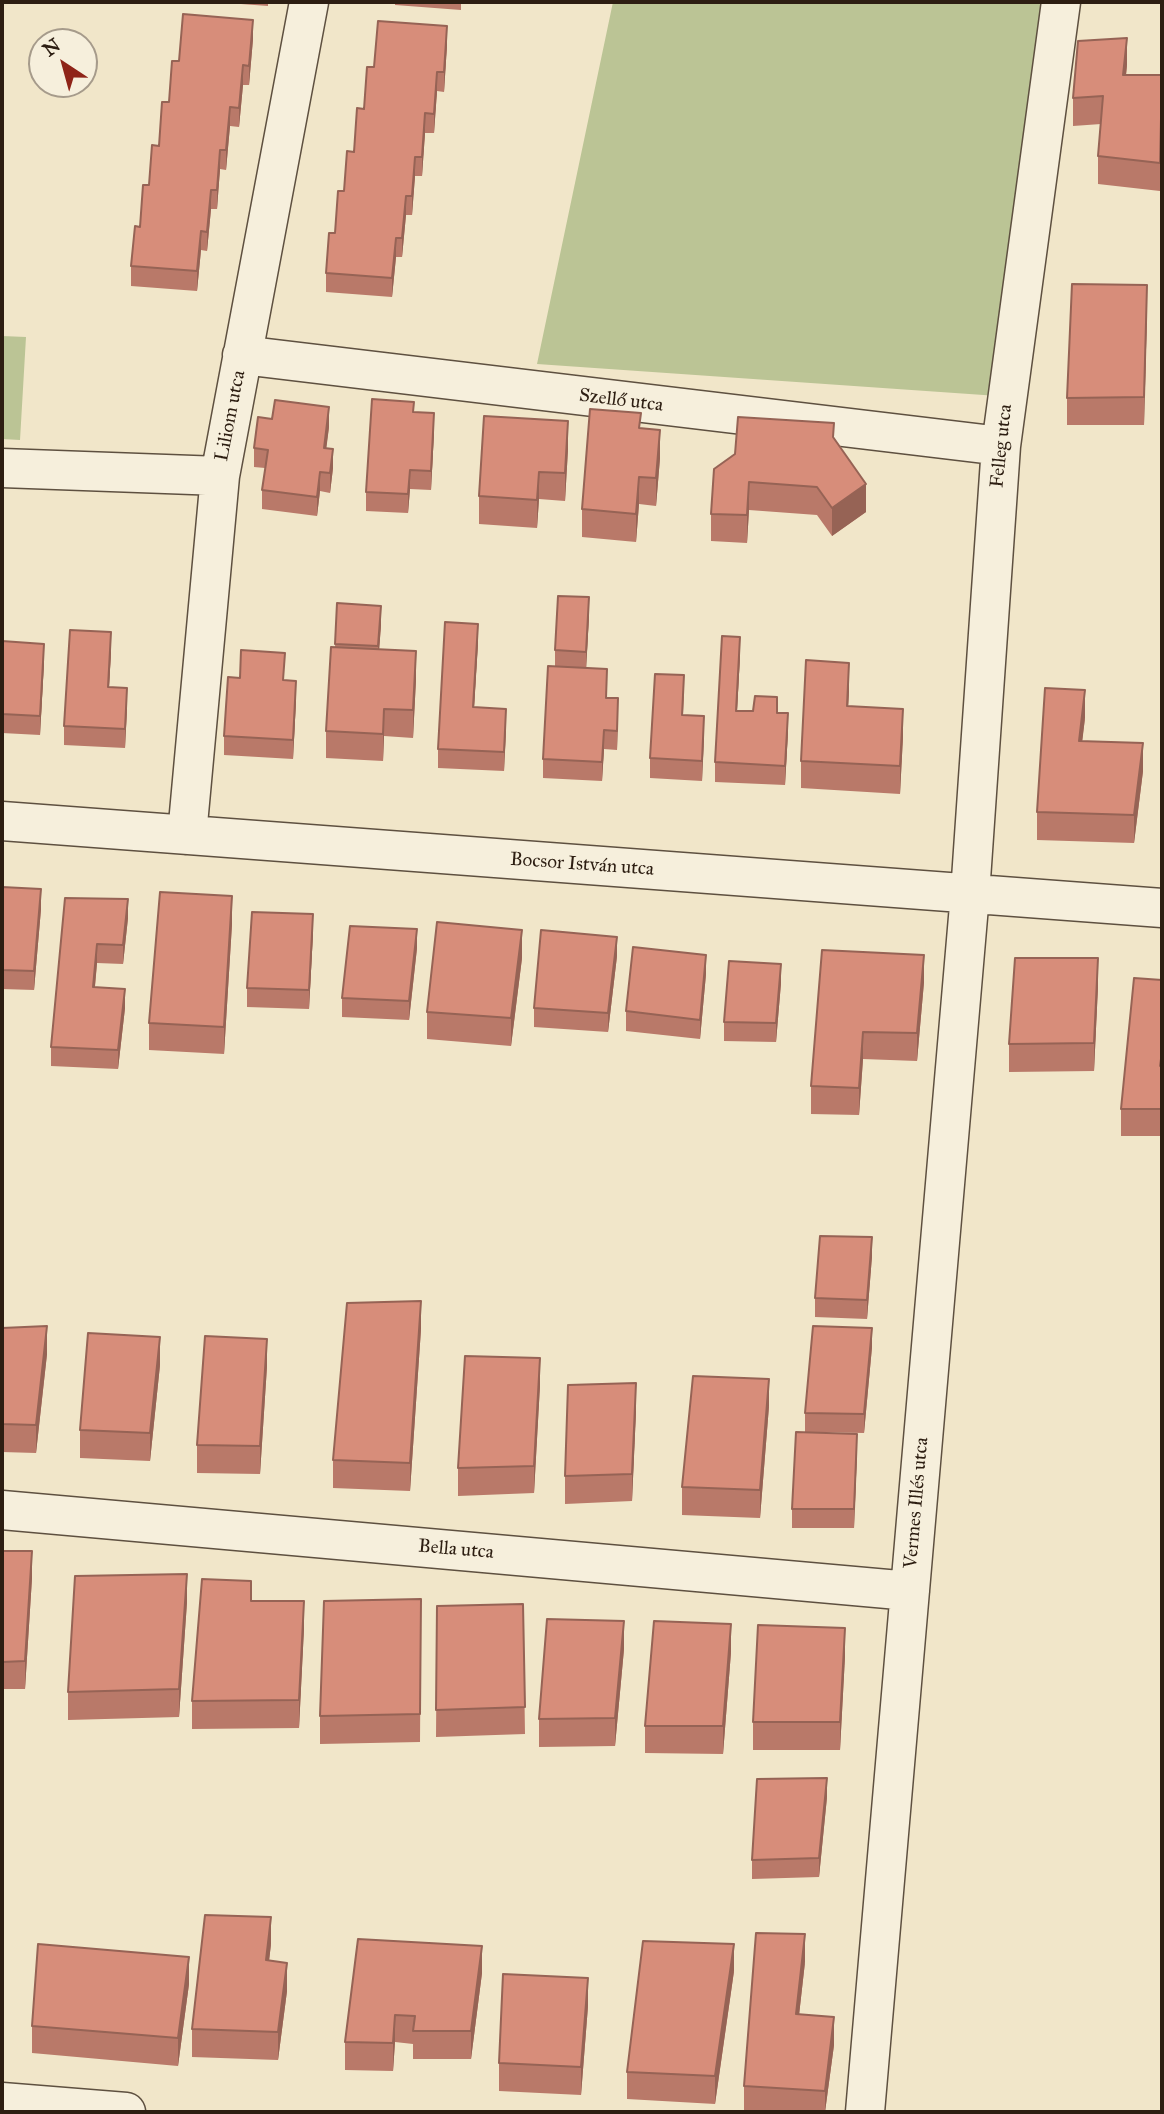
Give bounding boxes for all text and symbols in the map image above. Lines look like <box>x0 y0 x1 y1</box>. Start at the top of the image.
north arrow <box>28 28 98 98</box>
text: N <box>38 33 65 61</box>
street label: Liliom utca <box>211 369 251 463</box>
street label: Szellő utca <box>578 385 664 417</box>
street label: Felleg utca <box>986 403 1018 489</box>
street label: Bocsor István utca <box>509 849 655 881</box>
street label: Vermes Illés utca <box>900 1436 934 1570</box>
street label: Bella utca <box>417 1535 495 1565</box>

